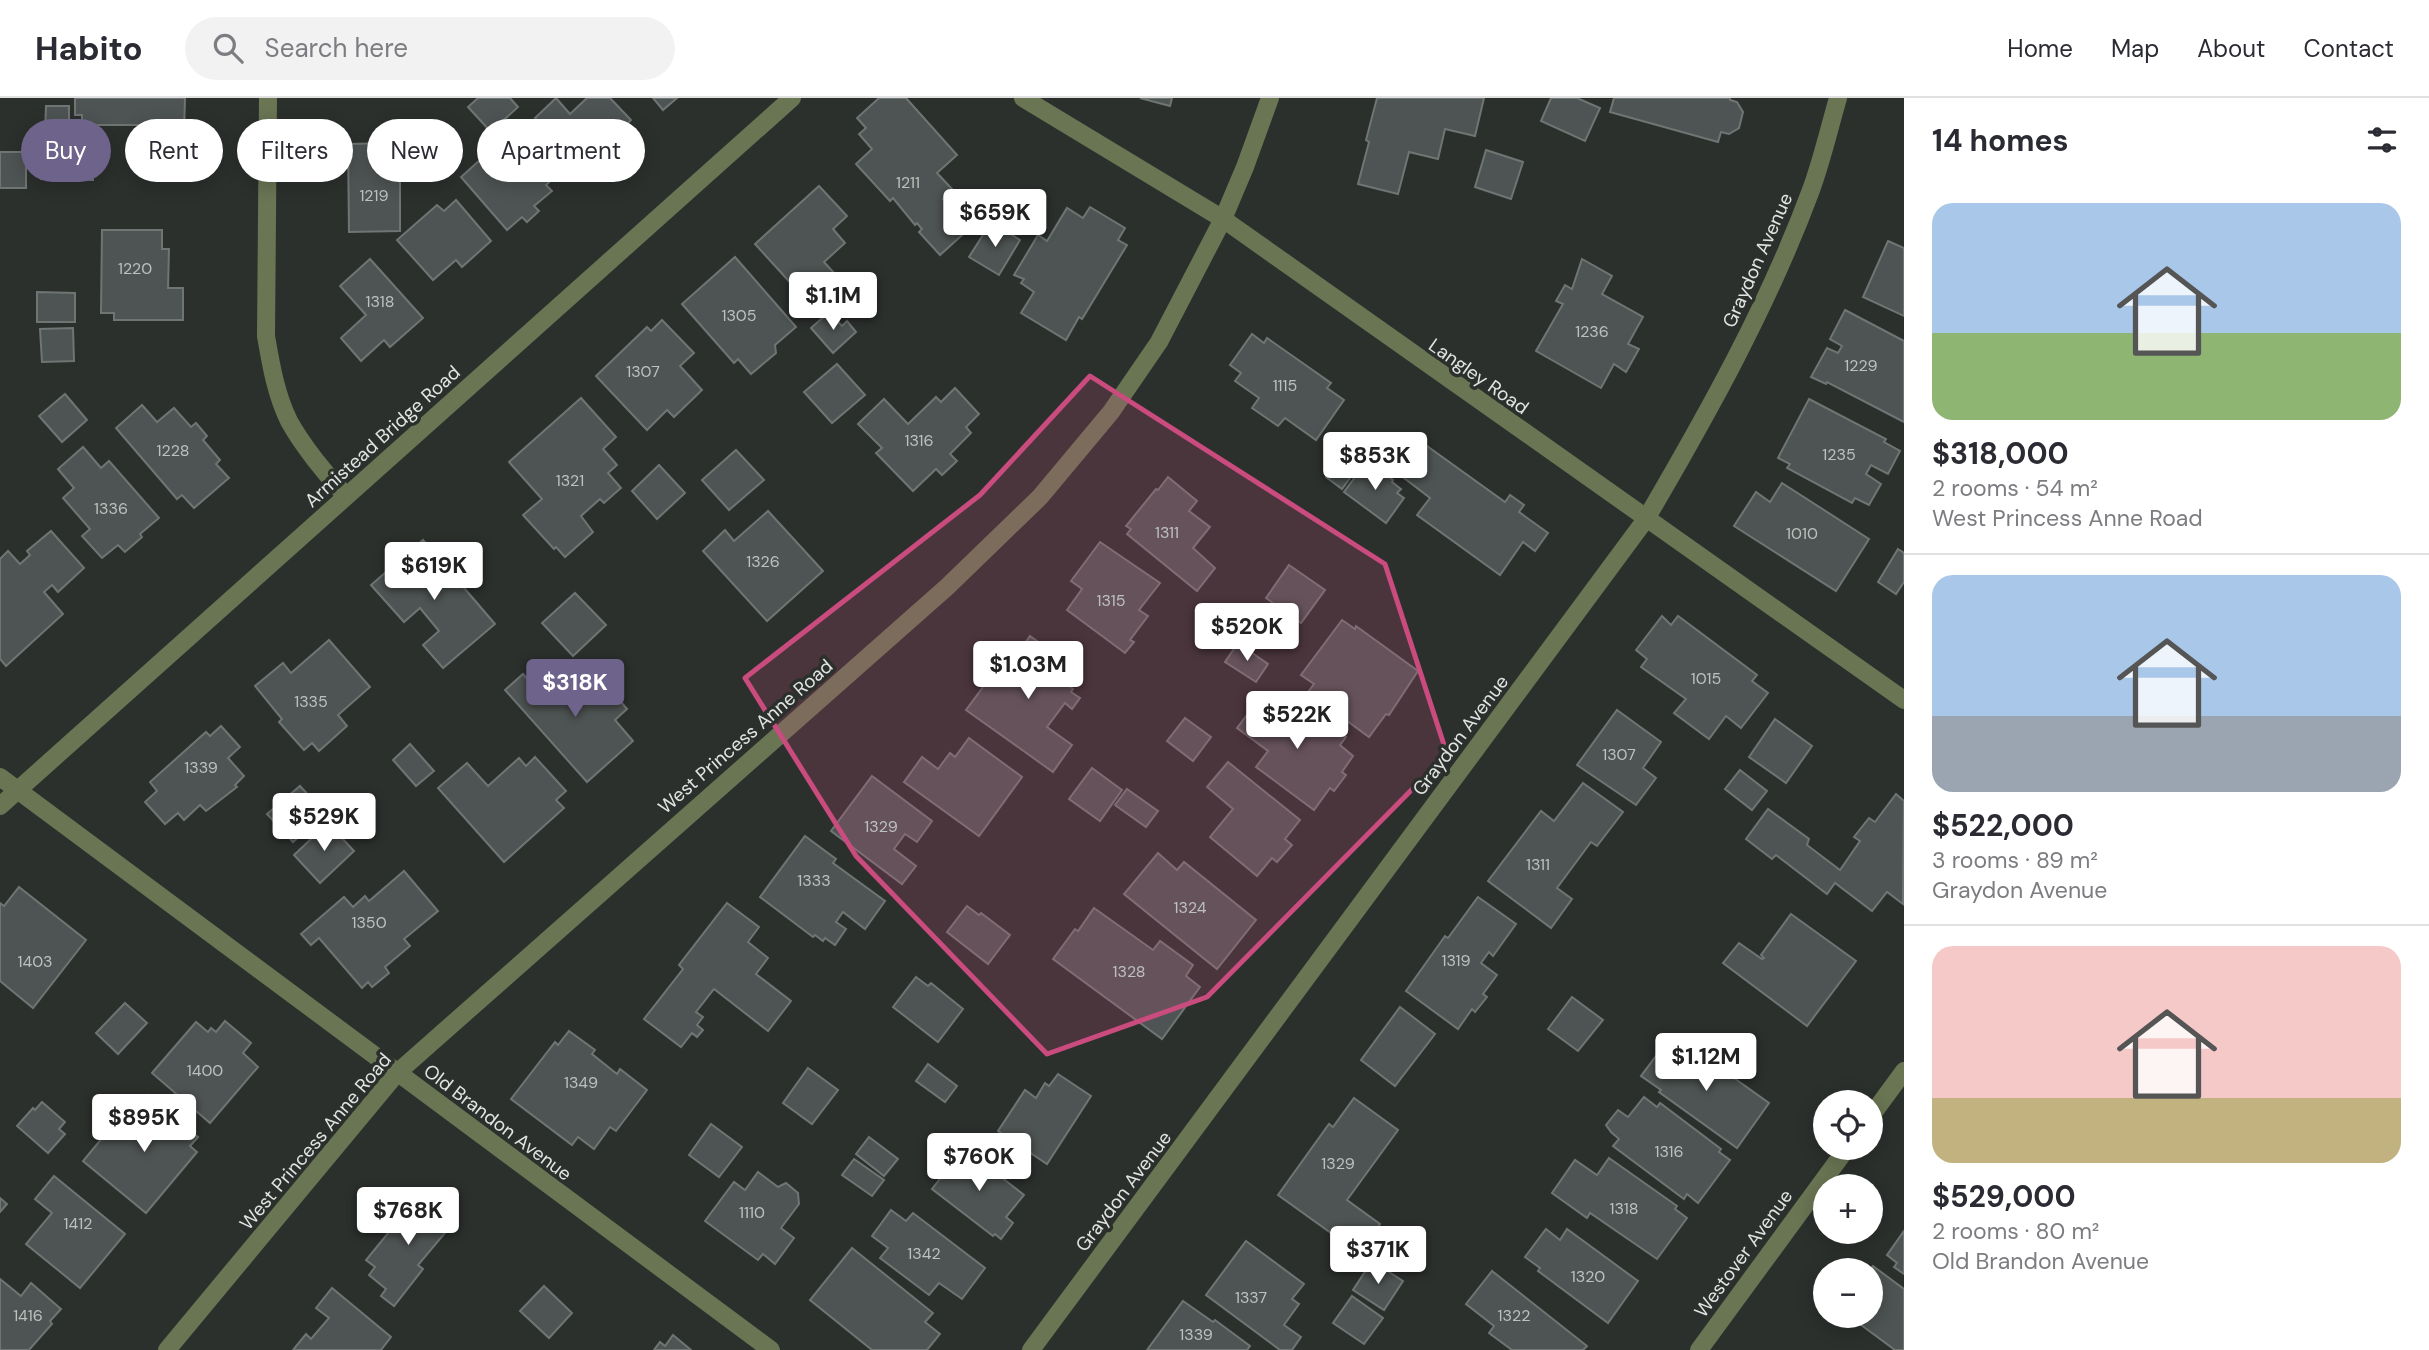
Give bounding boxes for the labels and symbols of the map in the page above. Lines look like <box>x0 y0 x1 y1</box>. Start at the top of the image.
house number: 1211 <box>896 172 920 193</box>
house number: 1219 <box>359 185 389 206</box>
street label: Graydon Avenue <box>1717 189 1798 331</box>
pin: $659K <box>946 190 1044 249</box>
house number: 1220 <box>118 258 152 279</box>
pin: $1.1M <box>784 272 882 332</box>
house number: 1318 <box>366 291 394 312</box>
house number: 1305 <box>721 305 757 326</box>
house number: 1236 <box>1575 321 1609 342</box>
street label: Langley Road <box>1424 333 1534 420</box>
house number: 1229 <box>1844 355 1878 376</box>
street label: Armistead Bridge Road <box>299 360 465 513</box>
house number: 1307 <box>626 361 660 382</box>
house number: 1115 <box>1273 375 1297 396</box>
house number: 1316 <box>904 430 934 451</box>
pin: $853K <box>1326 432 1424 492</box>
house number: 1228 <box>157 440 189 461</box>
house number: 1235 <box>1822 444 1856 465</box>
house number: 1321 <box>556 470 584 491</box>
house number: 1336 <box>94 498 128 519</box>
house number: 1311 <box>1155 522 1179 543</box>
house number: 1010 <box>1786 523 1818 544</box>
pin: $619K <box>385 542 483 602</box>
house number: 1326 <box>746 551 780 572</box>
house number: 1315 <box>1097 590 1125 611</box>
pin: $520K <box>1198 603 1296 663</box>
pin: $1.03M <box>971 642 1085 701</box>
street label: West Princess Anne Road <box>653 654 838 819</box>
pin: $318K <box>526 660 624 719</box>
house number: 1015 <box>1691 668 1721 689</box>
street label: Graydon Avenue <box>1407 670 1514 801</box>
house number: 1335 <box>294 691 328 712</box>
pin: $522K <box>1248 692 1346 751</box>
house number: 1307 <box>1602 744 1636 765</box>
house number: 1339 <box>184 757 218 778</box>
pin: $529K <box>275 794 373 853</box>
house number: 1329 <box>864 816 898 837</box>
house number: 1311 <box>1526 854 1550 875</box>
house number: 1333 <box>797 870 831 891</box>
house number: 1324 <box>1173 897 1207 918</box>
house number: 1350 <box>351 912 387 933</box>
house number: 1319 <box>1441 950 1471 971</box>
house number: 1403 <box>17 951 53 972</box>
house number: 1328 <box>1112 961 1146 982</box>
pin: $1.12M <box>1649 1034 1763 1093</box>
street label: West Princess Anne Road <box>234 1048 397 1235</box>
street label: Old Brandon Avenue <box>419 1058 577 1186</box>
house number: 1400 <box>187 1060 223 1081</box>
house number: 1349 <box>564 1072 598 1093</box>
pin: $895K <box>95 1094 193 1154</box>
street label: Graydon Avenue <box>1070 1126 1177 1257</box>
pin: $760K <box>930 1134 1028 1193</box>
house number: 1316 <box>1654 1141 1684 1162</box>
house number: 1329 <box>1321 1153 1355 1174</box>
street label: Westover Avenue <box>1689 1184 1798 1322</box>
pin: $768K <box>359 1188 457 1247</box>
house number: 1318 <box>1610 1198 1638 1219</box>
house number: 1110 <box>739 1202 765 1223</box>
house number: 1412 <box>64 1213 92 1234</box>
pin: $371K <box>1329 1226 1427 1286</box>
house number: 1342 <box>907 1243 941 1264</box>
house number: 1320 <box>1571 1266 1605 1287</box>
house number: 1337 <box>1235 1287 1267 1308</box>
house number: 1416 <box>13 1305 43 1326</box>
house number: 1322 <box>1498 1305 1530 1326</box>
house number: 1339 <box>1179 1324 1213 1345</box>

